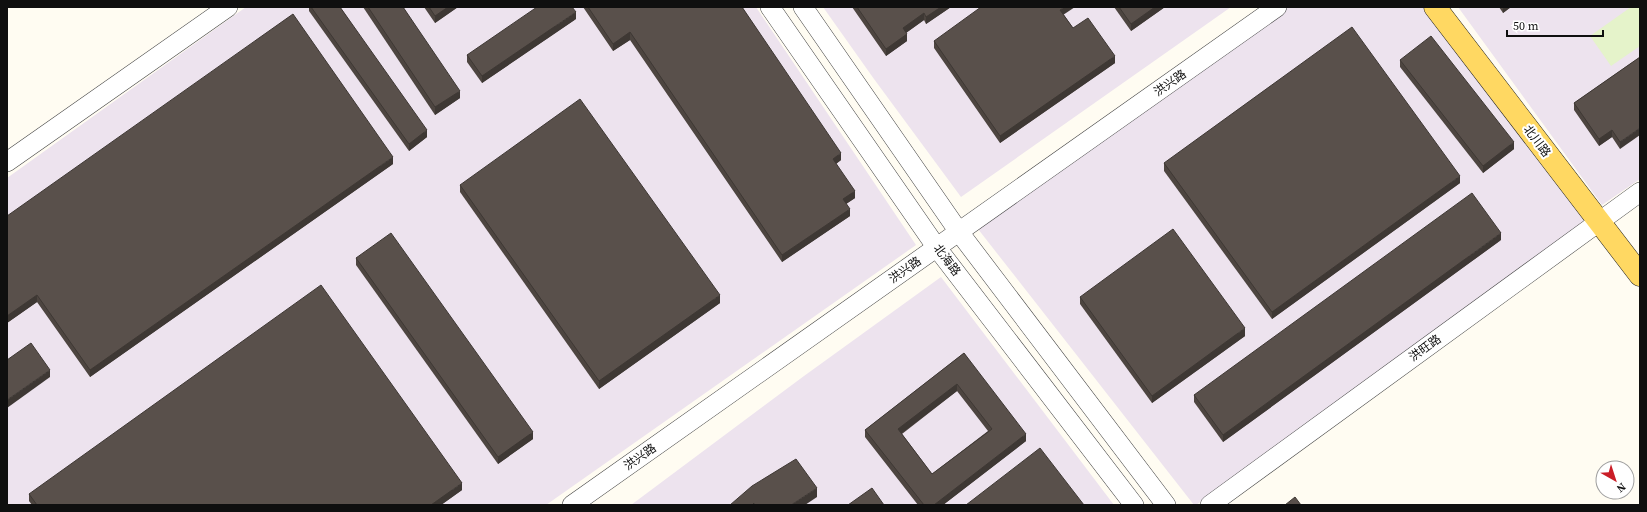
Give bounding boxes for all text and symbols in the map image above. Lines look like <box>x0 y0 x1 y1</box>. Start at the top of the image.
scale bar <box>1507 12 1603 38</box>
text: 50 m <box>1513 18 1539 34</box>
street label: 洪兴路 <box>1151 66 1189 100</box>
street label: 北川路 <box>1520 122 1554 160</box>
street label: 北海路 <box>930 241 964 279</box>
street label: 洪兴路 <box>886 253 924 287</box>
street label: 洪旺路 <box>1406 331 1444 365</box>
street label: 洪兴路 <box>621 440 659 474</box>
north arrow <box>1595 460 1635 500</box>
text: N <box>1613 479 1629 496</box>

